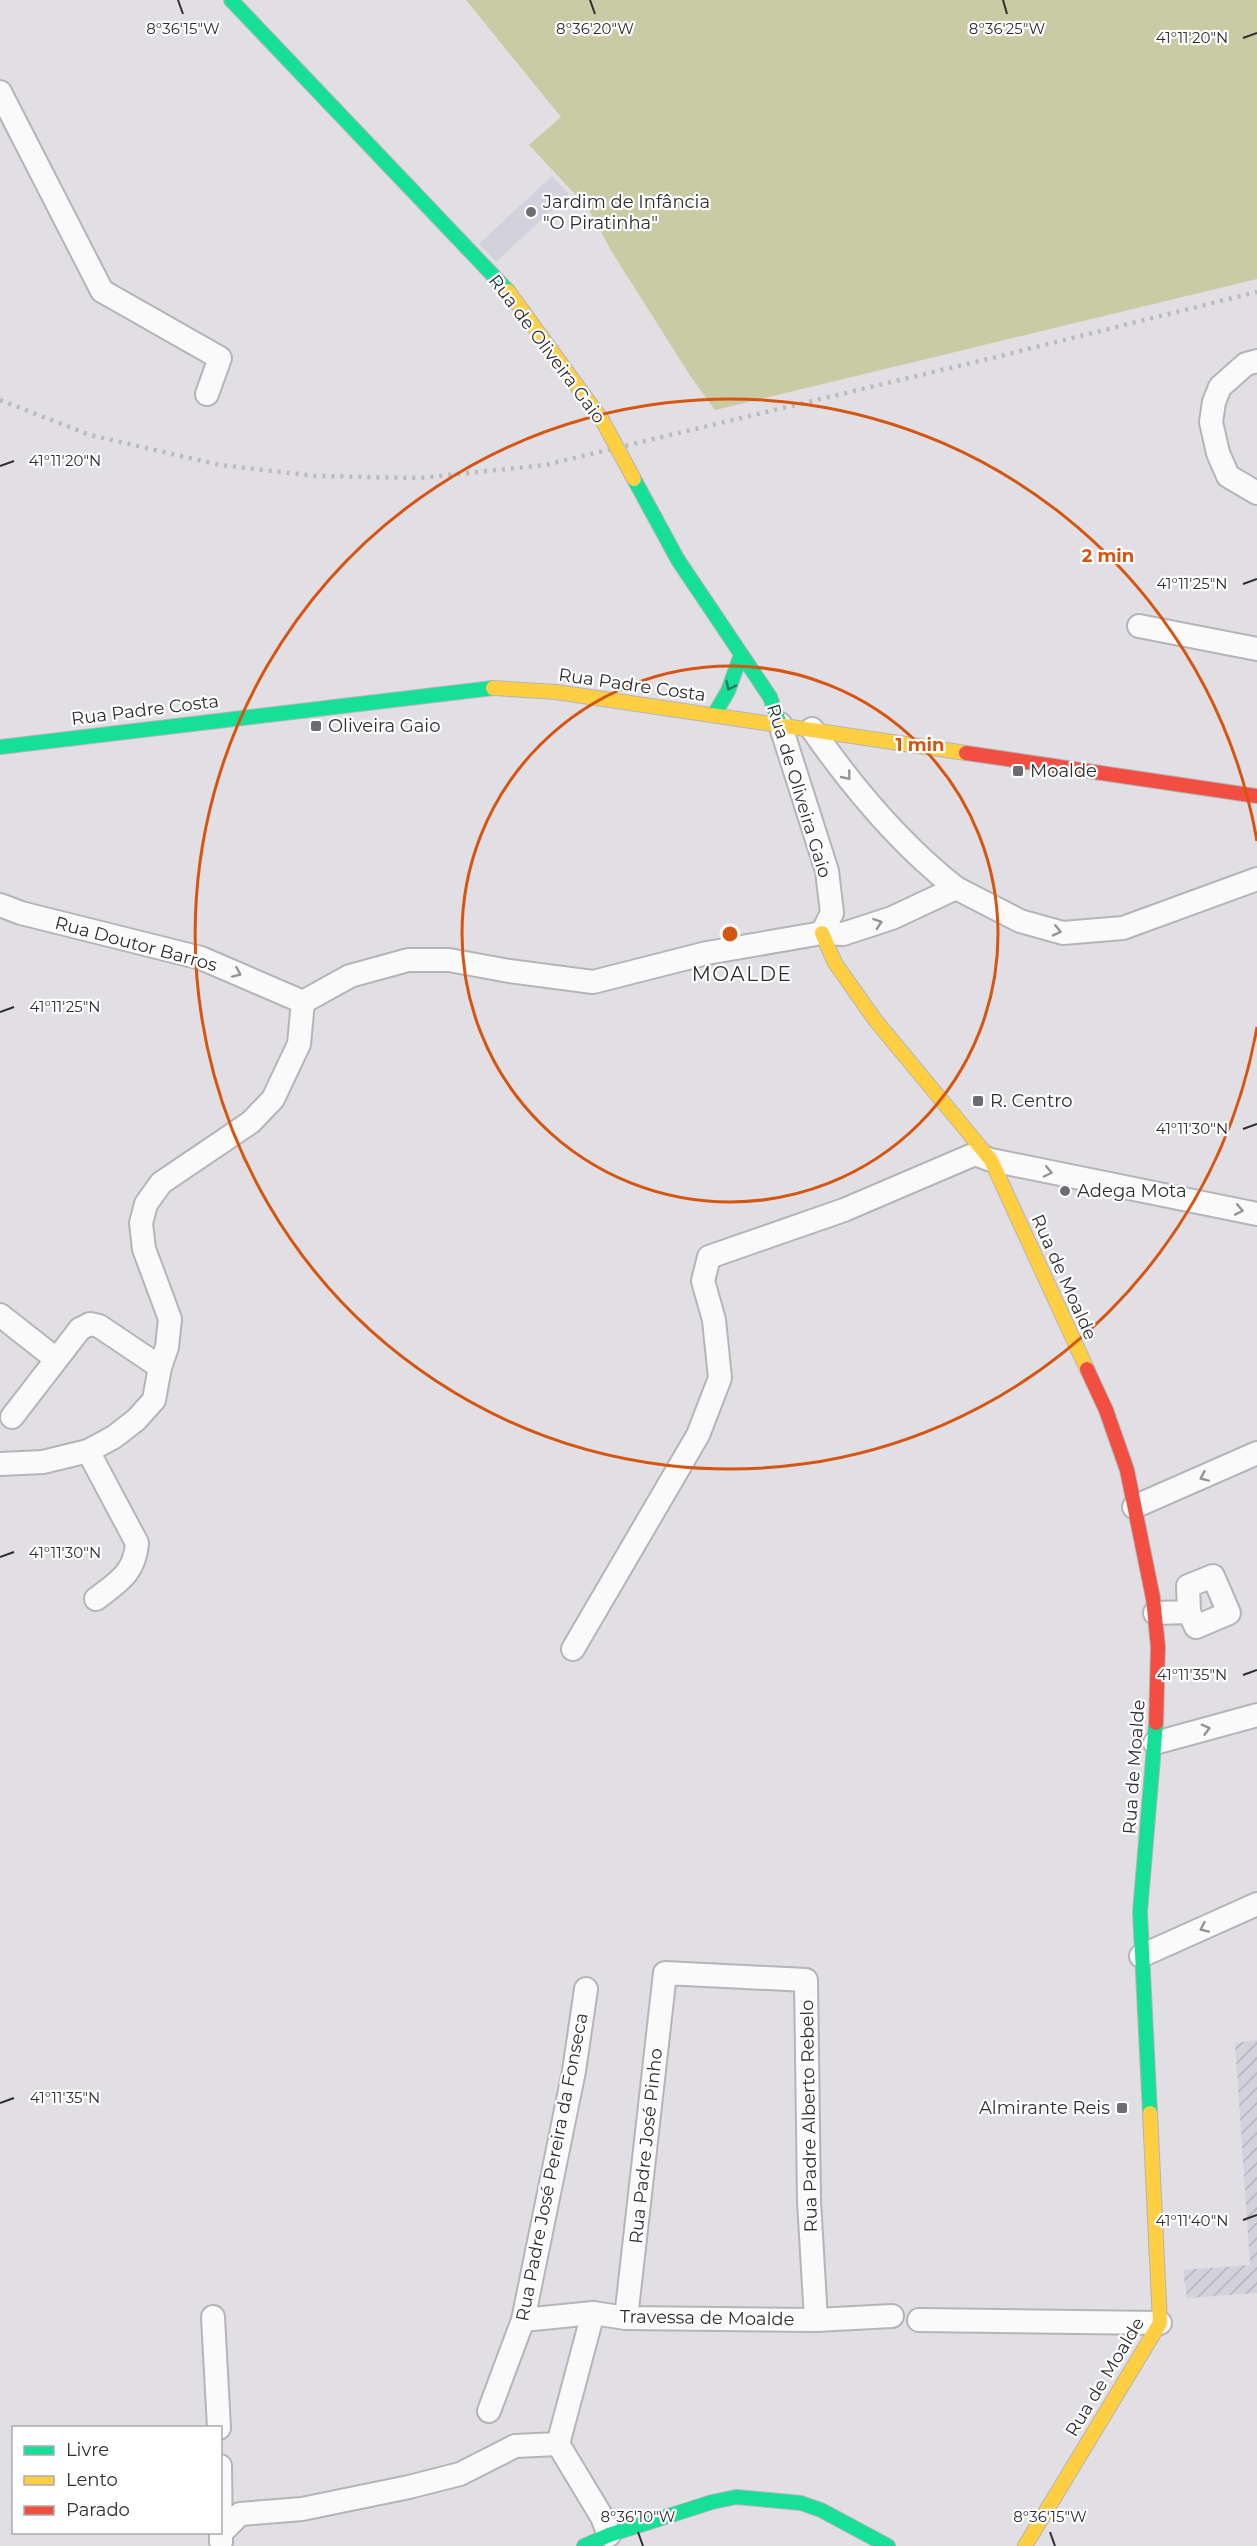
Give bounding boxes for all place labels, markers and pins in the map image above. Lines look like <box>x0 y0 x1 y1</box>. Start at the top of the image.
place label: Jardim de Infância "O Piratinha" <box>542 191 710 234</box>
marker: Jardim de Infância "O Piratinha" <box>524 205 538 219</box>
place label: Oliveira Gaio <box>328 715 440 737</box>
marker: Oliveira Gaio <box>309 719 323 733</box>
place label: Moalde <box>1030 760 1097 782</box>
marker: Moalde <box>1011 764 1025 778</box>
centre of rings <box>720 924 740 944</box>
place label: R. Centro <box>990 1090 1073 1112</box>
marker: R. Centro <box>971 1094 985 1108</box>
place label: Adega Mota <box>1077 1180 1187 1202</box>
marker: Adega Mota <box>1058 1184 1072 1198</box>
place label: Almirante Reis <box>979 2097 1110 2119</box>
marker: Almirante Reis <box>1115 2101 1129 2115</box>

